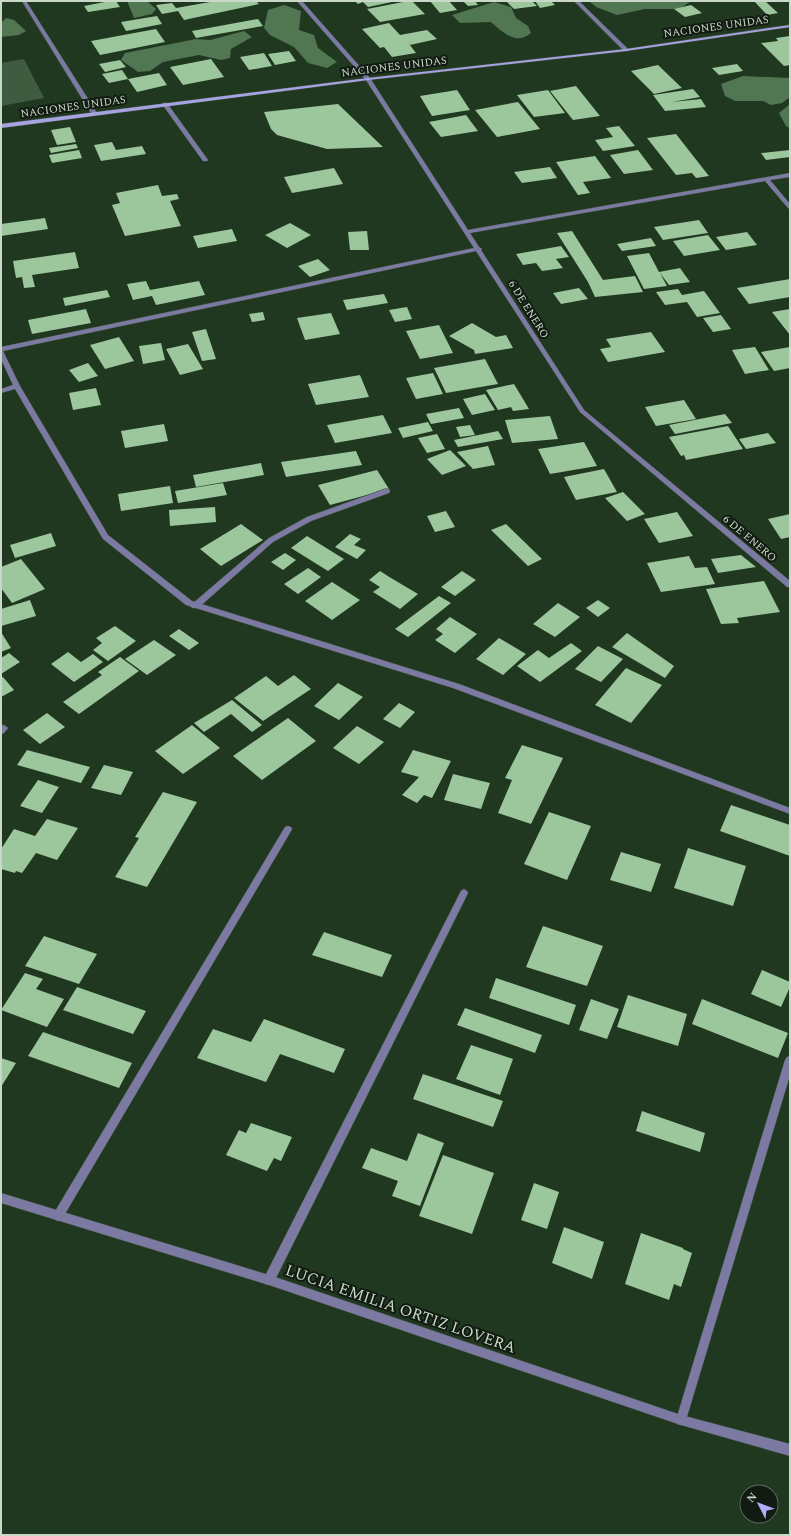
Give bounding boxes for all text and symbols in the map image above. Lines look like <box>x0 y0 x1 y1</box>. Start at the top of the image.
street label: NACIONES UNIDAS <box>662 11 770 42</box>
street label: NACIONES UNIDAS <box>340 52 448 81</box>
street label: NACIONES UNIDAS <box>19 91 127 122</box>
street label: 6 DE ENERO <box>504 277 553 342</box>
street label: 6 DE ENERO <box>719 511 780 566</box>
street label: LUCIA EMILIA ORTIZ LOVERA <box>282 1258 519 1360</box>
north arrow <box>739 1484 779 1524</box>
text: N <box>743 1489 761 1507</box>

